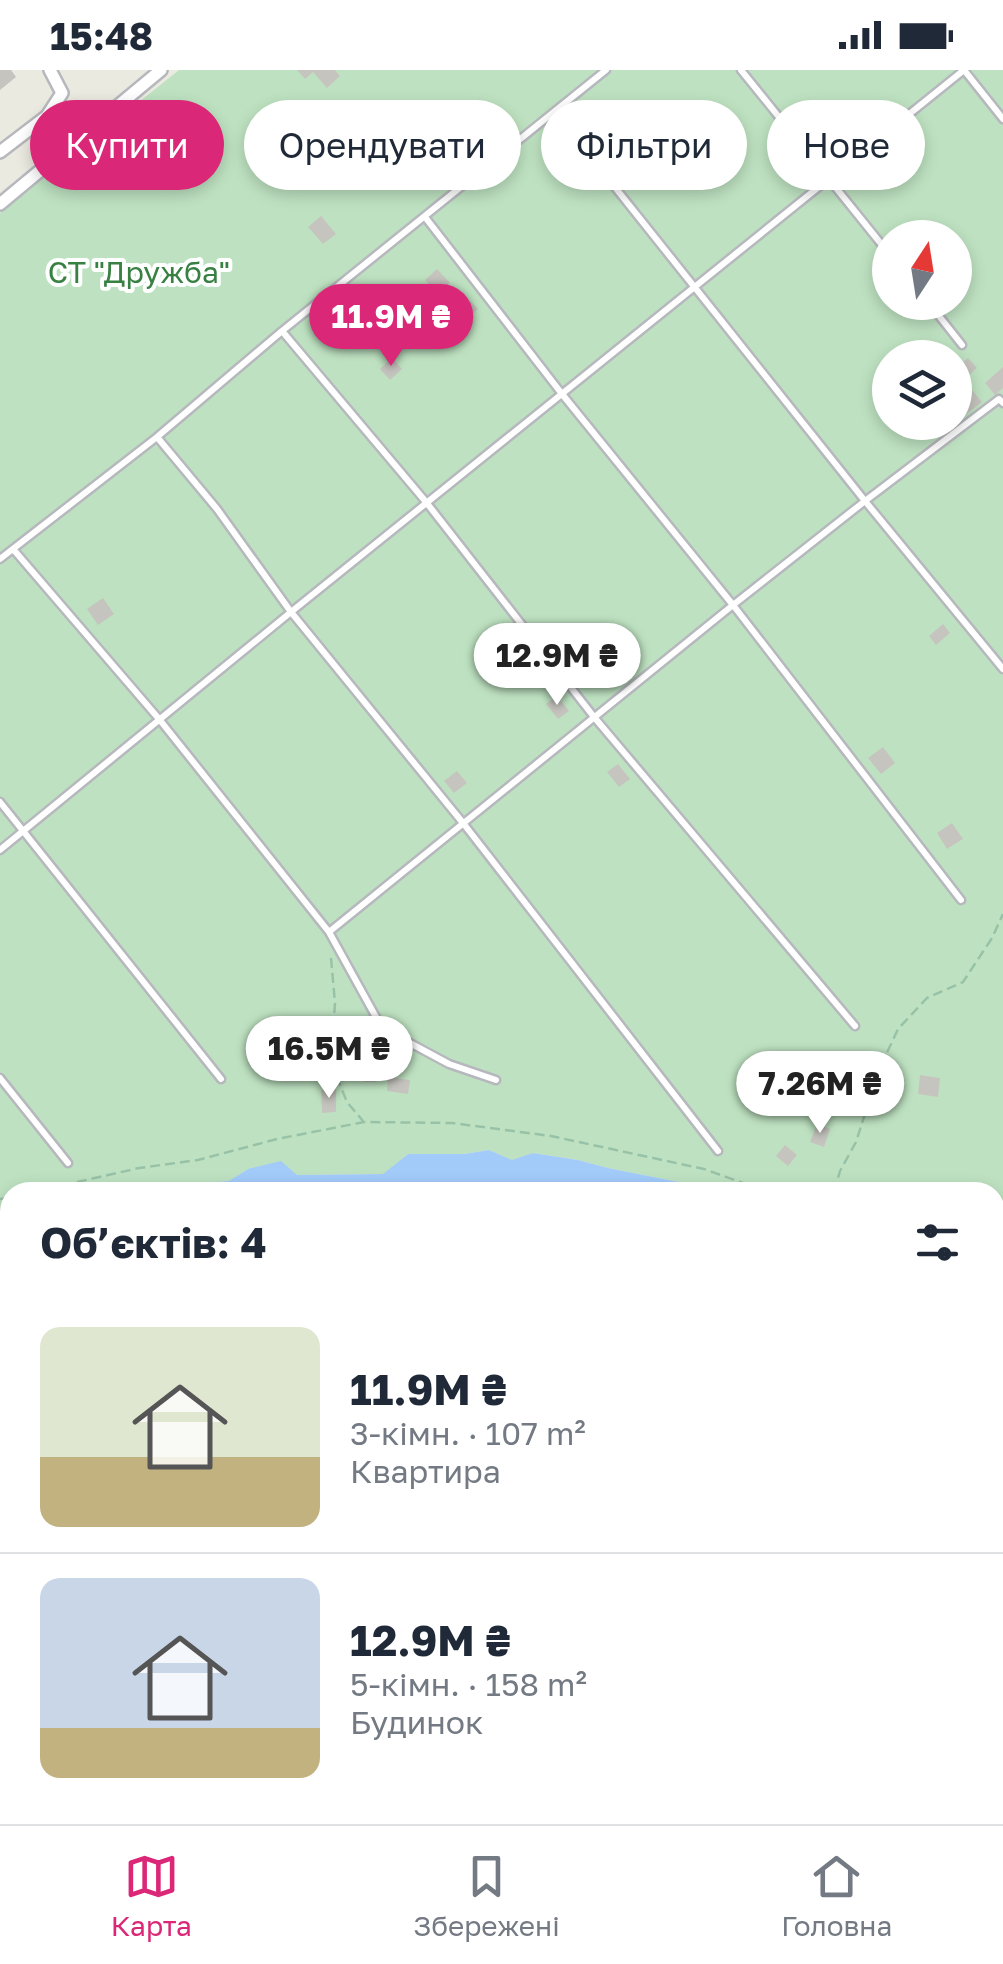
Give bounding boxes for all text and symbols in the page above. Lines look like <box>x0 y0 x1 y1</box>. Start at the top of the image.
text: 15:48 <box>50 13 153 58</box>
chip: Купити <box>30 100 224 190</box>
chip: Орендувати <box>244 100 521 190</box>
chip: Фільтри <box>541 100 747 190</box>
chip: Нове <box>767 100 925 190</box>
north arrow <box>872 220 972 320</box>
map controls <box>872 220 972 440</box>
park label: СТ "Дружба" <box>48 254 230 290</box>
pin: 11.9M ₴ <box>299 284 483 369</box>
text: 11.9M ₴ <box>331 297 451 335</box>
button: layers <box>872 340 972 440</box>
pin: 12.9M ₴ <box>465 623 649 708</box>
text: 12.9M ₴ <box>496 636 618 674</box>
pin: 16.5M ₴ <box>237 1016 421 1101</box>
text: 16.5M ₴ <box>268 1029 390 1067</box>
pin: 7.26M ₴ <box>728 1051 912 1136</box>
text: 7.26M ₴ <box>758 1064 882 1102</box>
icon: filters <box>910 1215 965 1270</box>
text: Об’єктів: 4 <box>40 1217 267 1267</box>
text: 11.9M ₴ <box>350 1364 507 1414</box>
icon: home <box>120 1367 240 1487</box>
text: 3-кімн. · 107 m² <box>350 1414 586 1452</box>
text: Квартира <box>350 1452 501 1490</box>
text: 12.9M ₴ <box>350 1615 511 1665</box>
icon: home <box>120 1618 240 1738</box>
text: 5-кімн. · 158 m² <box>350 1665 587 1703</box>
text: Будинок <box>350 1703 483 1741</box>
tab: Карта <box>111 1849 192 1942</box>
tab: Збережені <box>413 1849 560 1942</box>
tab: Головна <box>781 1849 892 1942</box>

